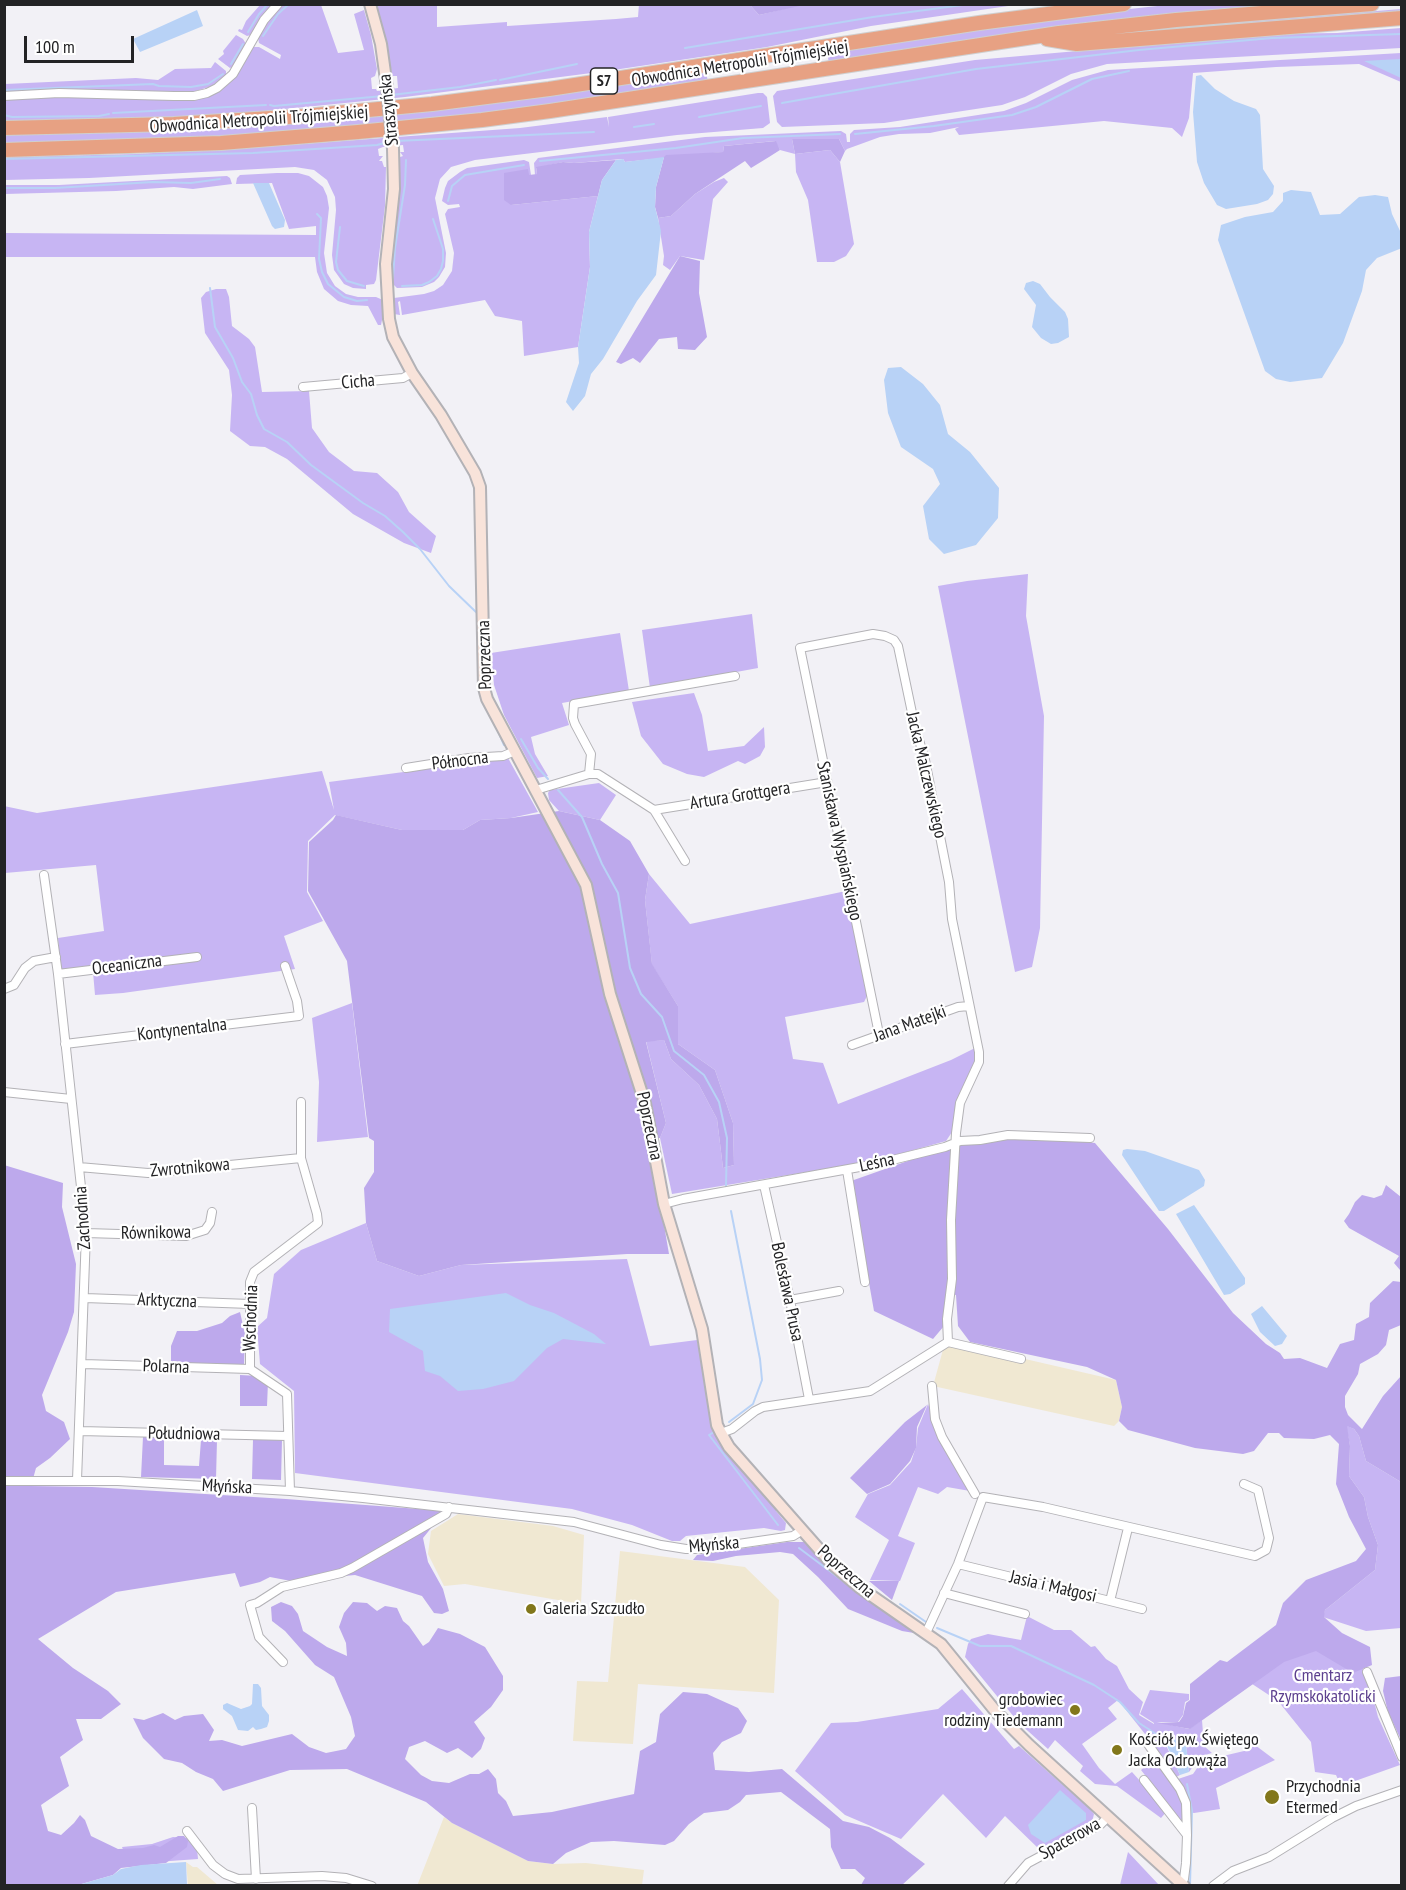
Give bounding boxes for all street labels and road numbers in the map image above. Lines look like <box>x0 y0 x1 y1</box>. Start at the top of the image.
street label: Obwodnica Metropolii Trójmiejskiej <box>630 36 850 92</box>
road number: S7 <box>590 68 618 94</box>
street label: Straszyńska <box>374 73 404 147</box>
street label: Obwodnica Metropolii Trójmiejskiej <box>149 102 369 138</box>
street label: Cicha <box>340 370 376 394</box>
street label: Poprzeczna <box>473 620 497 690</box>
street label: Jacka Malczewskiego <box>901 710 951 840</box>
street label: Północna <box>431 747 489 775</box>
street label: Stanisława Wyspiańskiego <box>812 759 866 923</box>
street label: Artura Grottgera <box>688 777 792 815</box>
street label: Oceaniczna <box>91 950 163 980</box>
street label: Jana Matejki <box>871 1001 949 1047</box>
street label: Kontynentalna <box>136 1014 228 1046</box>
street label: Poprzeczna <box>631 1090 667 1162</box>
street label: Leśna <box>857 1149 897 1177</box>
street label: Zwrotnikowa <box>149 1154 231 1182</box>
street label: Zachodnia <box>70 1185 96 1251</box>
street label: Równikowa <box>121 1222 191 1244</box>
street label: Bolesława Prusa <box>766 1241 808 1343</box>
street label: Wschodnia <box>239 1284 263 1352</box>
street label: Arktyczna <box>137 1289 197 1313</box>
street label: Polarna <box>142 1355 190 1379</box>
street label: Południowa <box>148 1423 220 1445</box>
street label: Młyńska <box>201 1475 253 1499</box>
street label: Młyńska <box>688 1532 740 1558</box>
street label: Poprzeczna <box>813 1541 879 1603</box>
street label: Jasia i Małgosi <box>1007 1567 1099 1607</box>
street label: Spacerowa <box>1036 1813 1104 1865</box>

